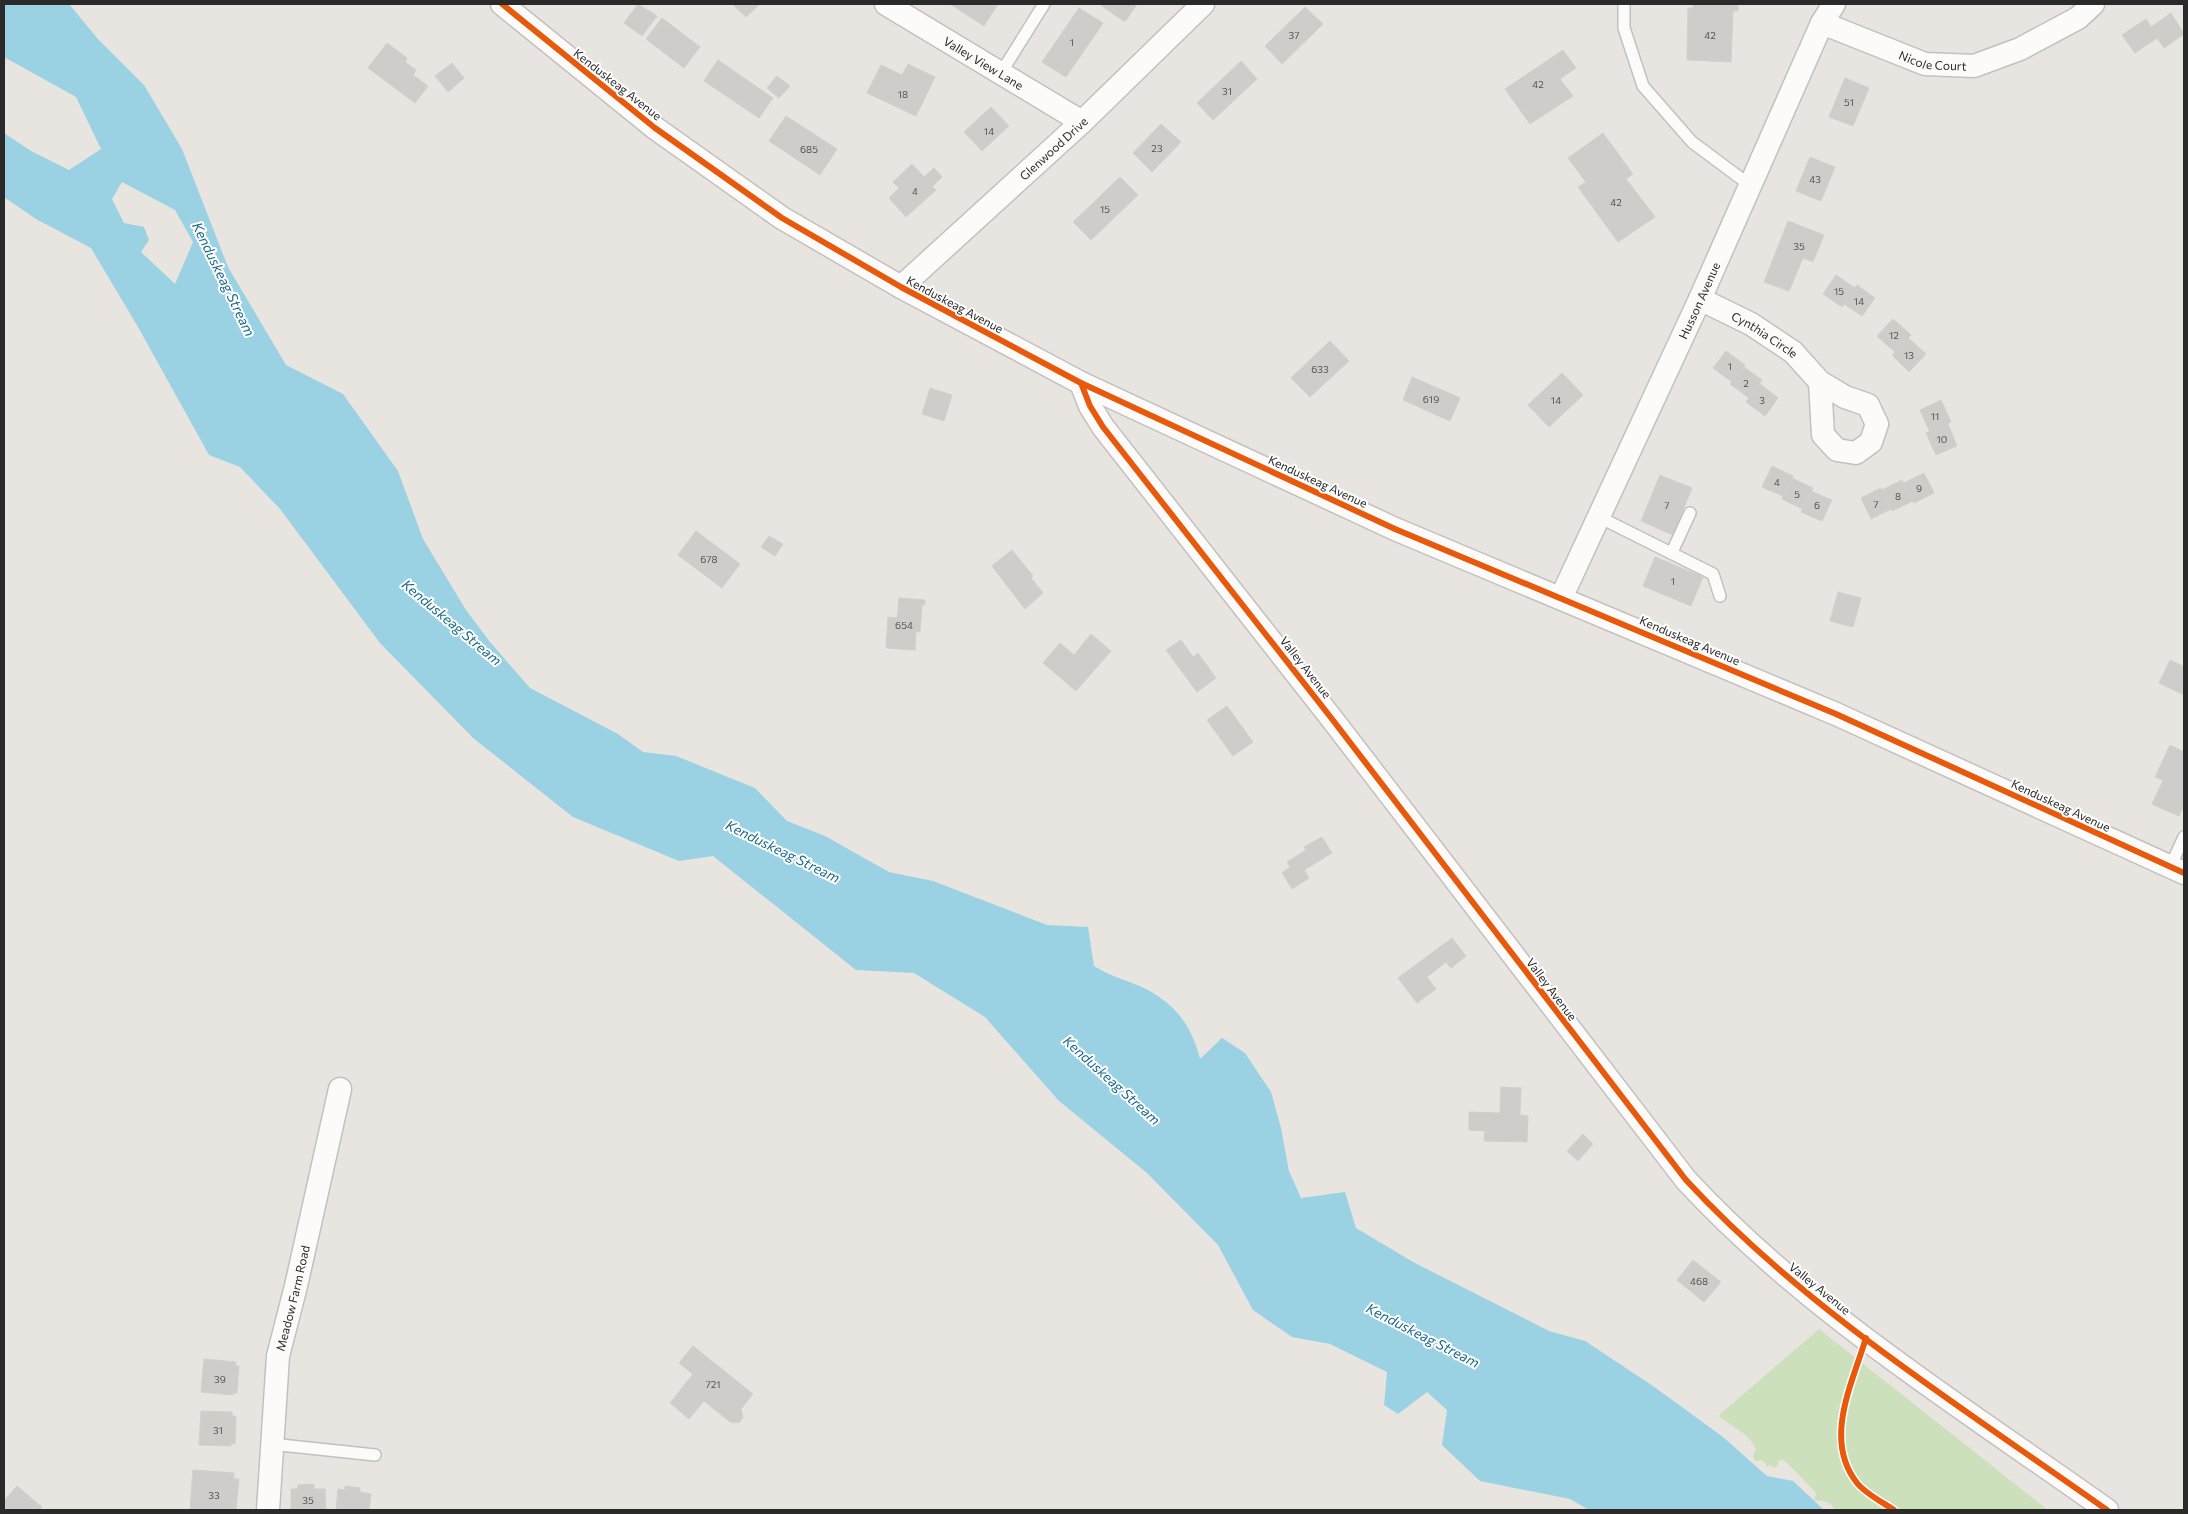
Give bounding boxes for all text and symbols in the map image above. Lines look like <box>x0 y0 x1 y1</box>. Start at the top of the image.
house number: 37 <box>1289 29 1299 41</box>
house number: 42 <box>1704 29 1716 41</box>
street label: Valley View Lane <box>941 33 1026 92</box>
house number: 1 <box>1070 36 1074 48</box>
street label: Kenduskeag Avenue <box>571 45 665 123</box>
street label: Nicole Court <box>1897 47 1967 73</box>
house number: 42 <box>1532 78 1544 90</box>
house number: 31 <box>1222 85 1232 97</box>
house number: 18 <box>898 88 908 100</box>
house number: 51 <box>1844 96 1854 108</box>
street label: Glenwood Drive <box>1016 114 1090 183</box>
house number: 14 <box>984 125 994 137</box>
house number: 23 <box>1151 142 1163 154</box>
house number: 685 <box>800 143 818 155</box>
house number: 43 <box>1809 173 1821 185</box>
house number: 4 <box>912 185 918 197</box>
house number: 42 <box>1610 196 1622 208</box>
house number: 15 <box>1100 203 1110 215</box>
water label: Kenduskeag Stream <box>189 219 259 339</box>
house number: 35 <box>1793 240 1805 252</box>
street label: Husson Avenue <box>1675 260 1722 341</box>
street label: Kenduskeag Avenue <box>904 273 1006 335</box>
house number: 15 <box>1834 285 1844 297</box>
house number: 14 <box>1854 295 1864 307</box>
street label: Cynthia Circle <box>1729 309 1801 360</box>
house number: 12 <box>1889 329 1899 341</box>
house number: 13 <box>1904 349 1914 361</box>
house number: 1 <box>1728 360 1732 372</box>
house number: 633 <box>1311 363 1329 375</box>
house number: 2 <box>1743 377 1749 389</box>
house number: 619 <box>1423 393 1439 405</box>
house number: 14 <box>1551 394 1561 406</box>
house number: 3 <box>1759 394 1765 406</box>
house number: 11 <box>1931 410 1939 422</box>
house number: 10 <box>1937 433 1947 445</box>
street label: Kenduskeag Avenue <box>1266 452 1370 510</box>
house number: 4 <box>1774 476 1780 488</box>
house number: 9 <box>1916 482 1922 494</box>
house number: 5 <box>1794 488 1800 500</box>
house number: 8 <box>1895 490 1901 502</box>
house number: 7 <box>1873 498 1879 510</box>
house number: 7 <box>1664 499 1670 511</box>
house number: 6 <box>1814 499 1820 511</box>
house number: 678 <box>700 553 718 565</box>
water label: Kenduskeag Stream <box>399 575 505 669</box>
house number: 1 <box>1671 575 1675 587</box>
street label: Kenduskeag Avenue <box>1638 613 1742 667</box>
house number: 654 <box>895 619 913 631</box>
street label: Valley Avenue <box>1277 633 1335 701</box>
street label: Kenduskeag Avenue <box>2009 776 2113 834</box>
water label: Kenduskeag Stream <box>723 816 843 886</box>
street label: Valley Avenue <box>1524 955 1580 1023</box>
water label: Kenduskeag Stream <box>1060 1032 1164 1128</box>
street label: Meadow Farm Road <box>273 1244 312 1352</box>
street label: Valley Avenue <box>1787 1259 1853 1317</box>
house number: 468 <box>1690 1275 1708 1287</box>
water label: Kenduskeag Stream <box>1364 1299 1482 1371</box>
house number: 39 <box>214 1373 226 1385</box>
house number: 721 <box>705 1378 721 1390</box>
house number: 31 <box>213 1424 223 1436</box>
house number: 33 <box>208 1489 220 1501</box>
house number: 35 <box>302 1494 314 1506</box>

